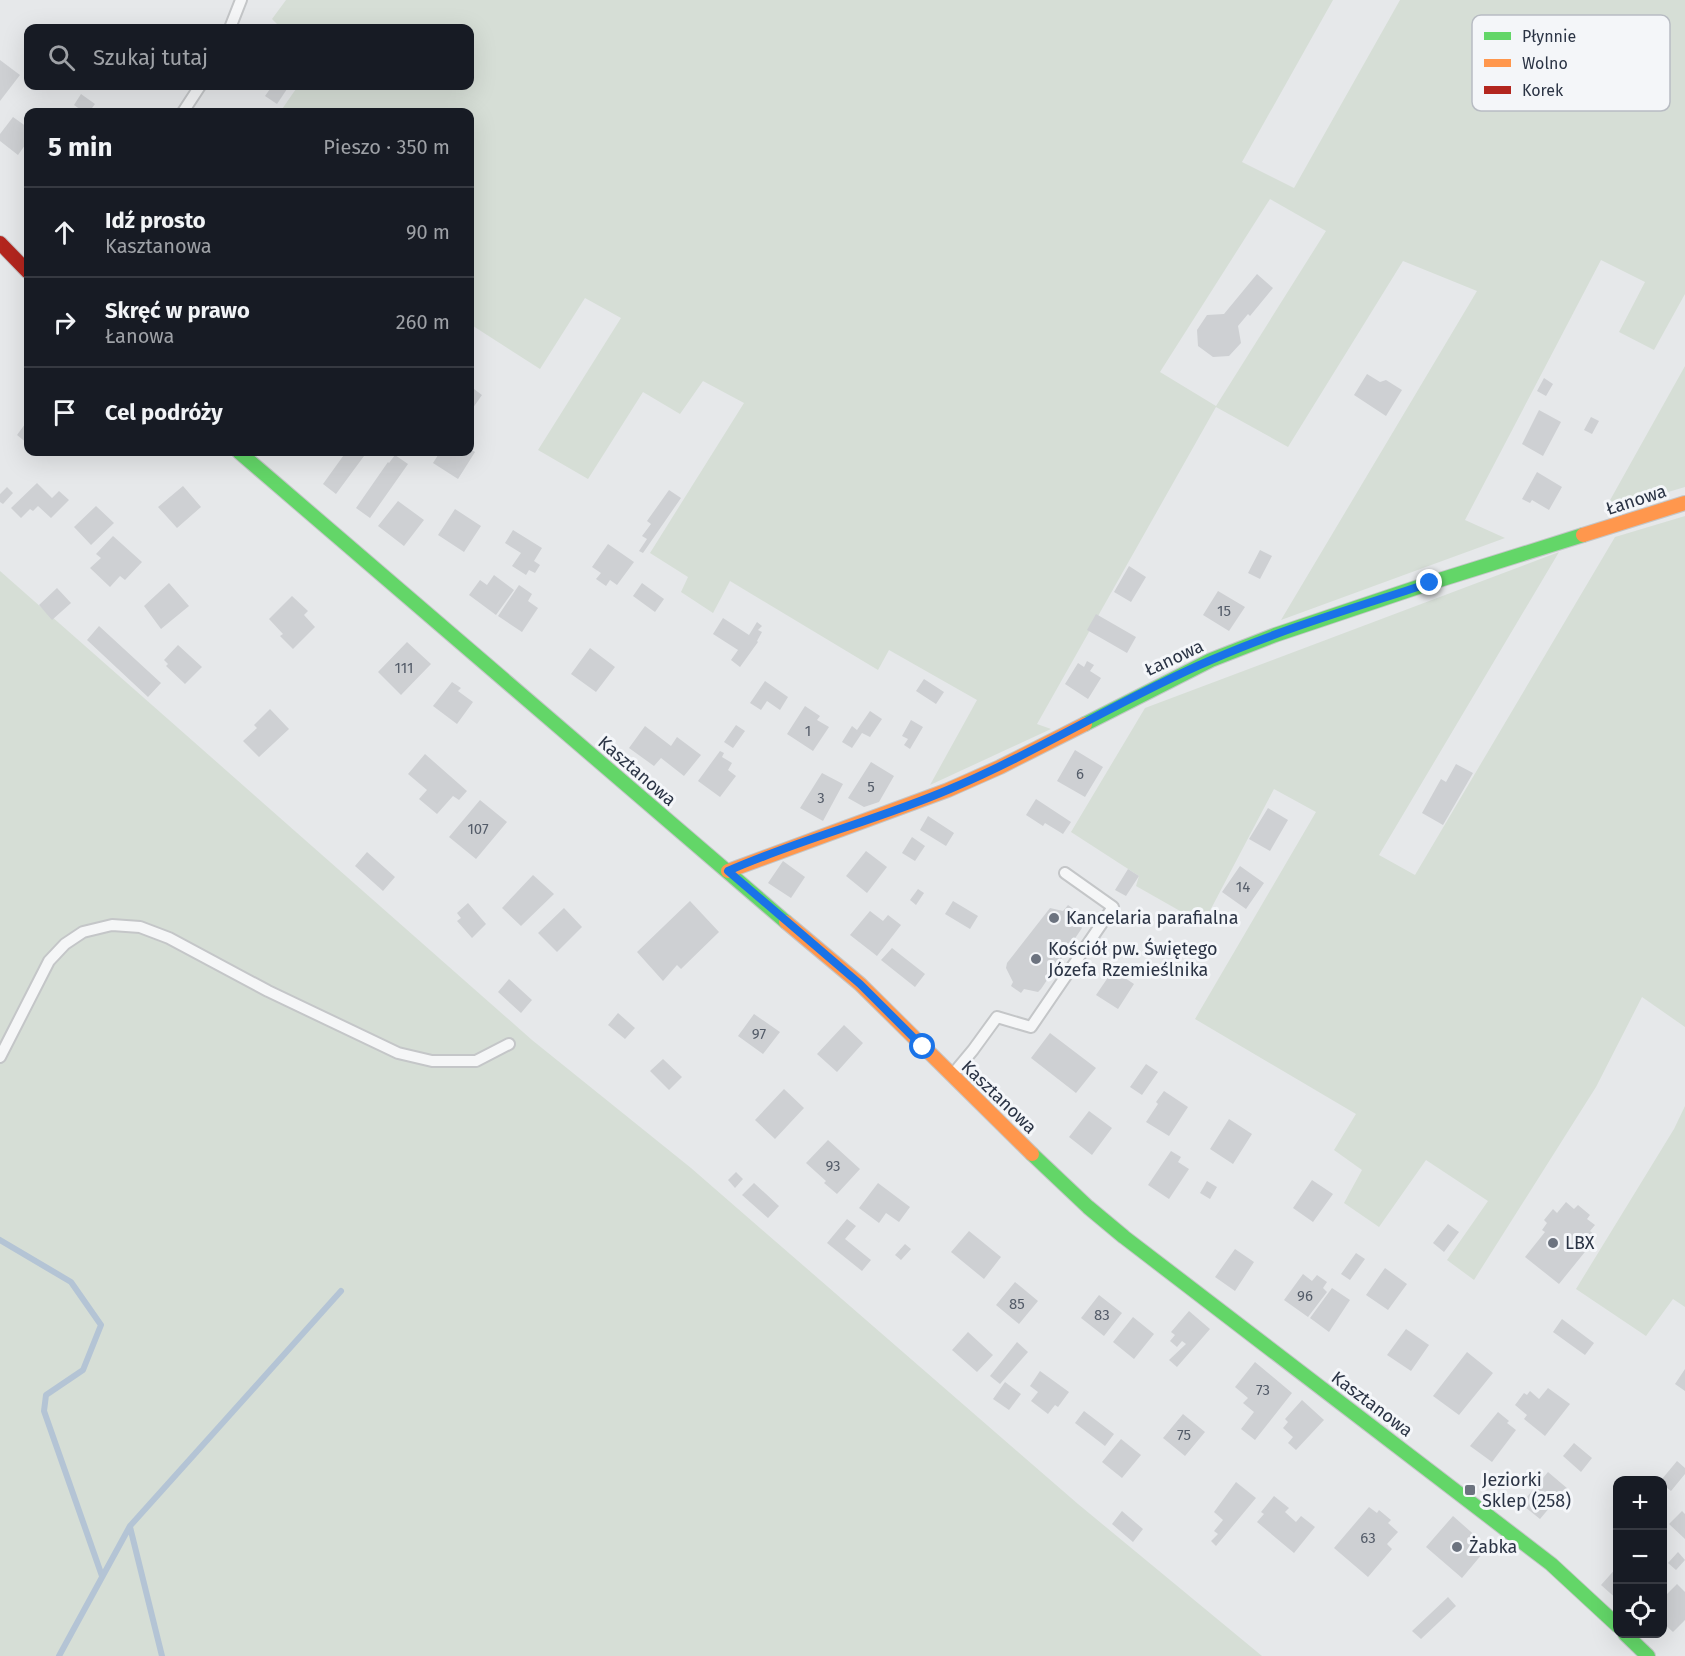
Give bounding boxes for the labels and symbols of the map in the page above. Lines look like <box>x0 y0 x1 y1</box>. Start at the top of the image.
legend <box>1472 15 1670 111</box>
text: Płynnie <box>1522 27 1576 46</box>
text: Wolno <box>1522 54 1568 73</box>
text: Korek <box>1522 81 1564 100</box>
street label: Łanowa <box>1603 480 1669 520</box>
route end <box>1416 569 1442 595</box>
house number: 15 <box>1217 602 1231 620</box>
street label: Łanowa <box>1141 635 1207 681</box>
house number: 111 <box>394 659 414 677</box>
house number: 1 <box>805 722 811 740</box>
street label: Kasztanowa <box>594 731 680 811</box>
house number: 6 <box>1076 765 1084 783</box>
house number: 5 <box>867 778 875 796</box>
house number: 3 <box>817 789 825 807</box>
house number: 107 <box>467 820 489 838</box>
house number: 14 <box>1236 878 1250 896</box>
place label: Kancelaria parafialna <box>1066 907 1238 929</box>
marker: Kancelaria parafialna <box>1047 911 1061 925</box>
place label: Kościół pw. Świętego Józefa Rzemieślnika <box>1048 937 1217 981</box>
marker: Kościół pw. Świętego Józefa Rzemieślnika <box>1029 952 1043 966</box>
house number: 97 <box>752 1025 766 1043</box>
route start <box>909 1033 935 1059</box>
street label: Kasztanowa <box>957 1056 1041 1138</box>
house number: 93 <box>825 1157 841 1175</box>
place label: LBX <box>1565 1232 1595 1254</box>
marker: LBX <box>1546 1236 1560 1250</box>
house number: 96 <box>1297 1287 1313 1305</box>
house number: 85 <box>1009 1295 1025 1313</box>
house number: 83 <box>1094 1306 1110 1324</box>
street label: Kasztanowa <box>1327 1366 1417 1442</box>
house number: 73 <box>1256 1381 1270 1399</box>
house number: 75 <box>1177 1426 1191 1444</box>
place label: Jeziorki Sklep (258) <box>1482 1469 1571 1512</box>
marker: Jeziorki Sklep (258) <box>1463 1483 1477 1497</box>
house number: 63 <box>1360 1529 1376 1547</box>
place label: Żabka <box>1469 1536 1517 1558</box>
marker: Żabka <box>1450 1540 1464 1554</box>

